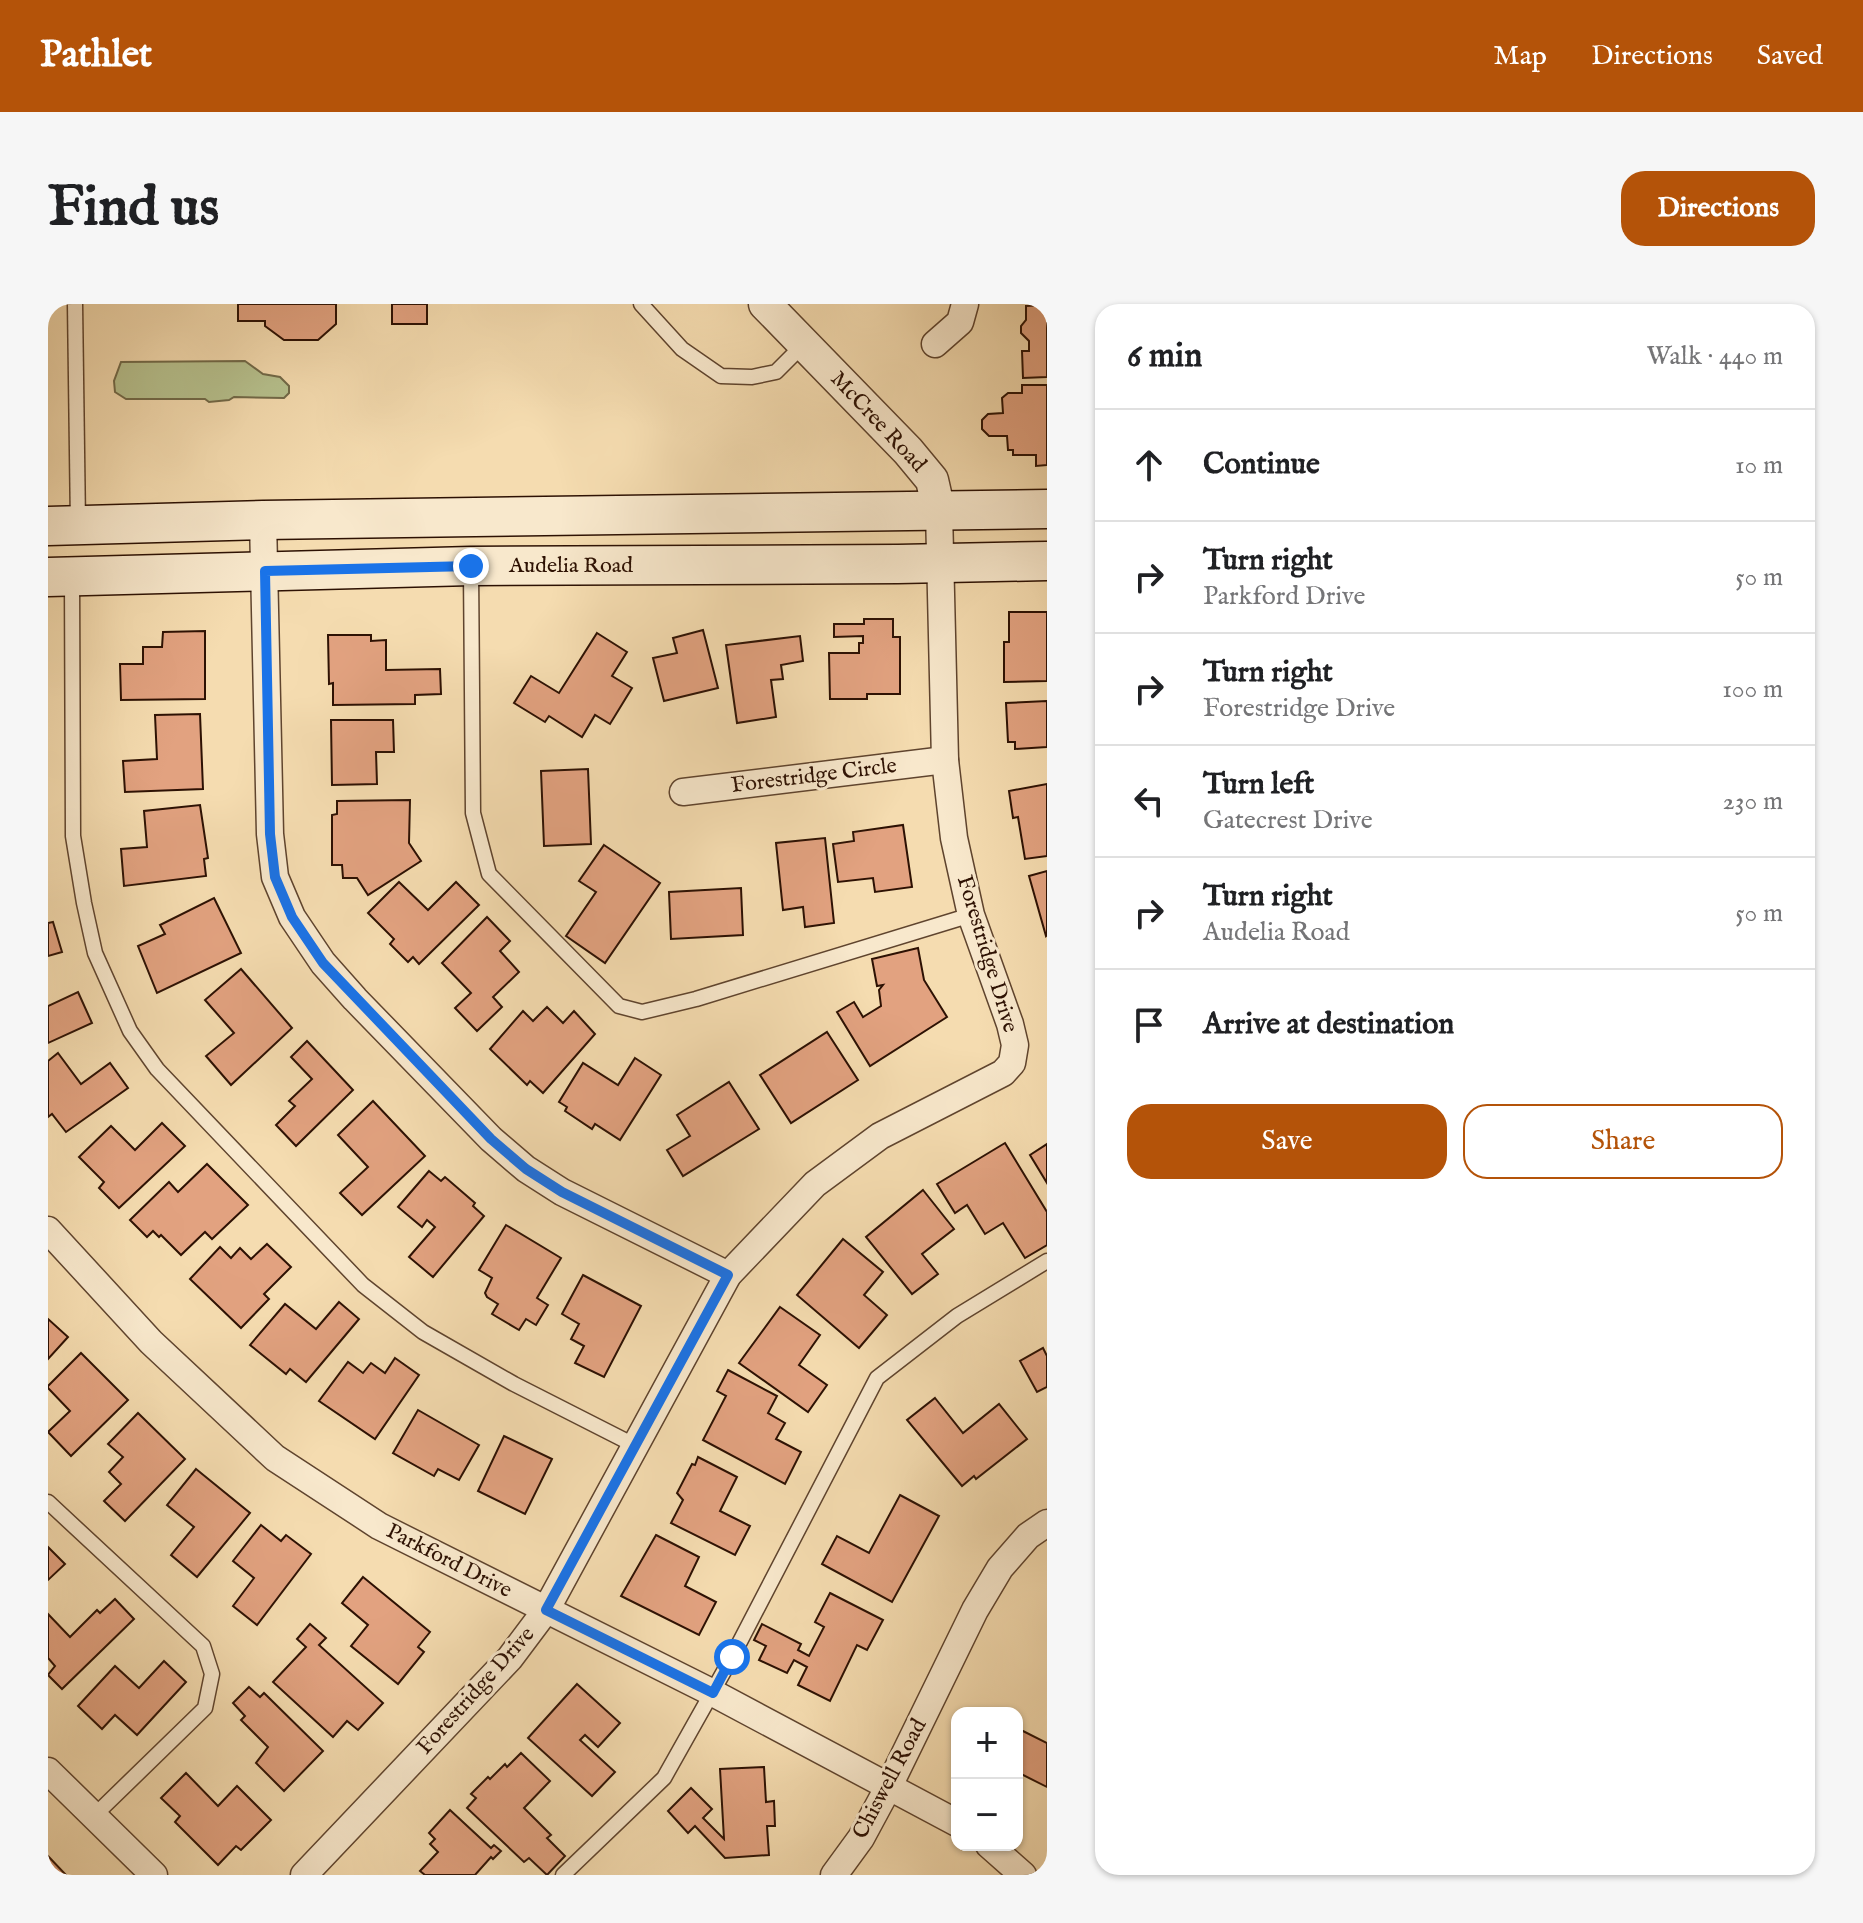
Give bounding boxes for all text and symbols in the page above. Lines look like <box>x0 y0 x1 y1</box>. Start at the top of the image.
text: Pathlet <box>40 32 152 80</box>
text: Map <box>1493 39 1547 74</box>
text: Directions <box>1591 39 1713 74</box>
text: Saved <box>1757 39 1823 74</box>
button: Directions <box>1621 171 1815 246</box>
text: Find us <box>48 173 219 244</box>
text: 6 min <box>1127 335 1202 378</box>
text: Walk · 440 m <box>1646 340 1783 373</box>
street label: McCree Road <box>824 365 932 479</box>
icon: ahead <box>1127 443 1171 487</box>
text: Continue <box>1203 446 1320 484</box>
text: 10 m <box>1735 449 1783 482</box>
text: Turn right <box>1203 542 1333 580</box>
route end <box>453 548 489 584</box>
street label: Audelia Road <box>508 552 633 580</box>
icon: right <box>1127 555 1171 599</box>
text: 50 m <box>1735 561 1783 594</box>
text: Parkford Drive <box>1203 580 1365 613</box>
text: Turn right <box>1203 654 1333 692</box>
icon: right <box>1127 667 1171 711</box>
text: 100 m <box>1722 673 1783 706</box>
text: Forestridge Drive <box>1203 692 1395 725</box>
street label: Forestridge Circle <box>730 752 898 800</box>
text: Turn left <box>1203 766 1314 804</box>
icon: left <box>1127 779 1171 823</box>
text: 230 m <box>1723 785 1783 818</box>
text: Gatecrest Drive <box>1203 804 1373 837</box>
street label: Forestridge Drive <box>950 872 1024 1036</box>
text: Turn right <box>1203 878 1333 916</box>
icon: right <box>1127 891 1171 935</box>
text: 50 m <box>1735 897 1783 930</box>
text: Audelia Road <box>1203 916 1350 949</box>
icon: arrive <box>1127 1003 1171 1047</box>
text: Arrive at destination <box>1203 1006 1454 1044</box>
button: Save <box>1127 1104 1447 1179</box>
button: Share <box>1463 1104 1783 1179</box>
street label: Parkford Drive <box>381 1517 517 1605</box>
street label: Forestridge Drive <box>411 1621 541 1761</box>
route start <box>714 1639 750 1675</box>
map controls <box>951 1707 1023 1851</box>
button: + <box>951 1707 1023 1779</box>
street label: Chiswell Road <box>847 1714 933 1844</box>
button: − <box>951 1779 1023 1851</box>

